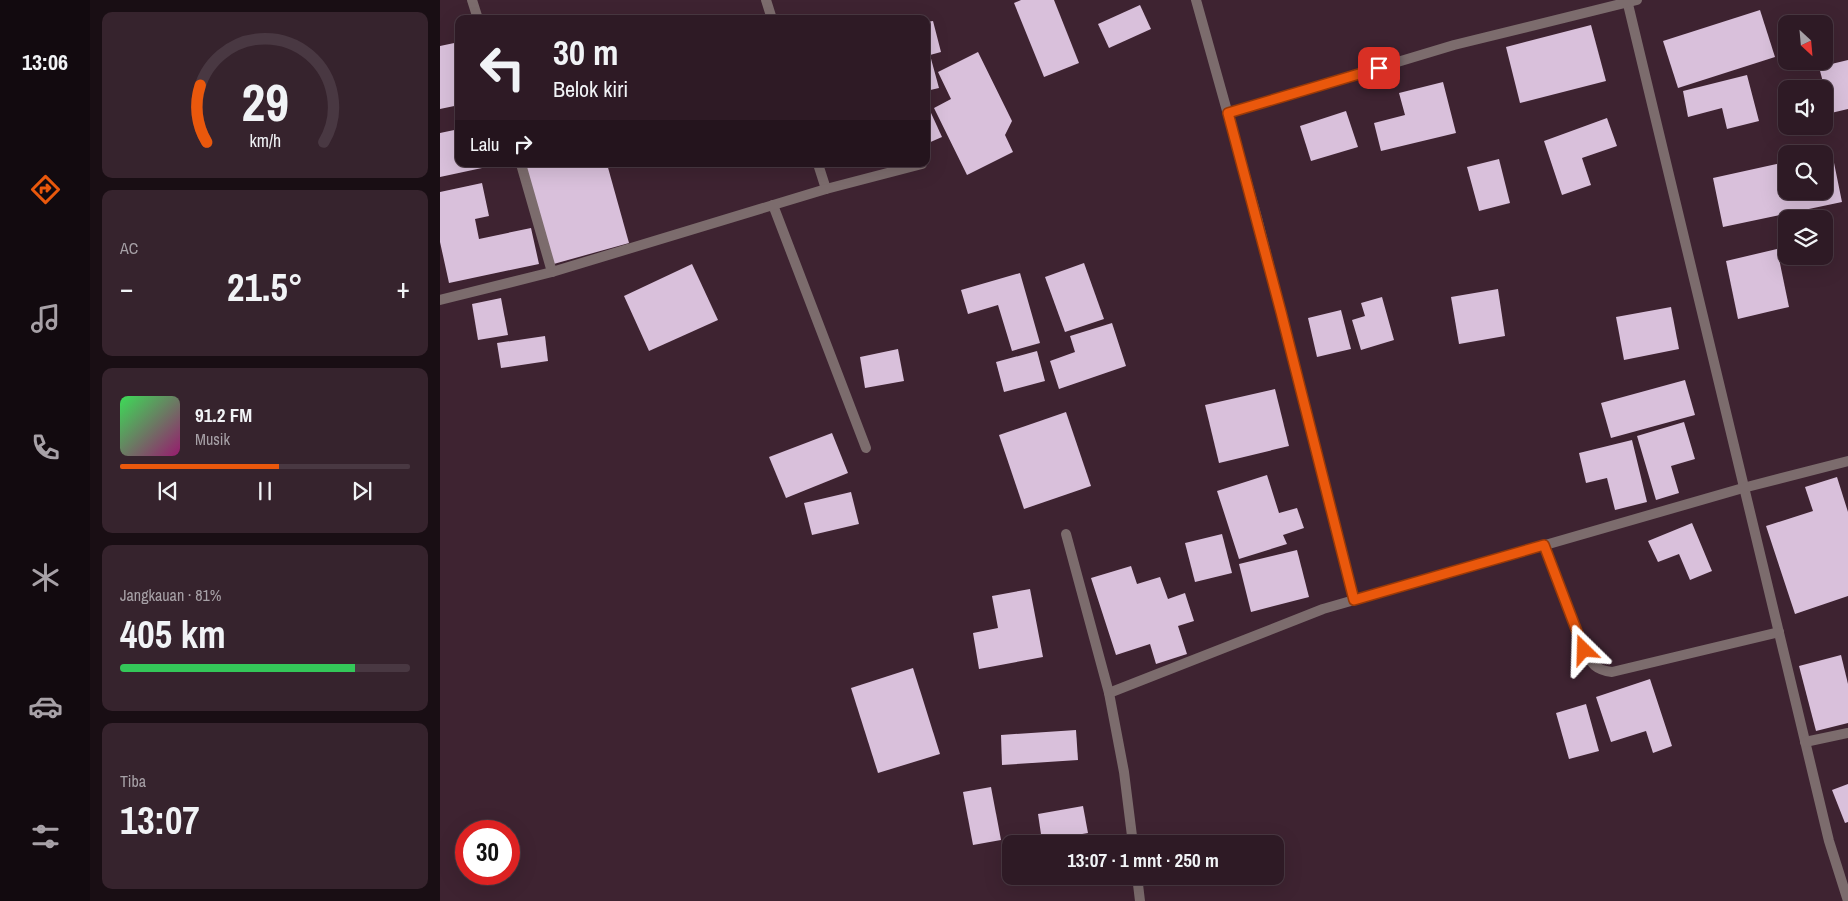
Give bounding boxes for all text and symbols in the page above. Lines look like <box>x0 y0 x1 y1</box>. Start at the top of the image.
north arrow <box>1778 15 1832 70</box>
map controls <box>1778 15 1833 265</box>
text: 30 m <box>553 29 618 76</box>
icon: left <box>470 35 535 100</box>
text: 13:06 <box>22 47 68 77</box>
pin <box>1358 47 1400 89</box>
icon: arrive <box>1365 54 1393 82</box>
text: 29 <box>241 67 289 137</box>
text: Belok kiri <box>553 74 628 104</box>
button: sound <box>1778 80 1833 135</box>
text: km/h <box>249 129 281 153</box>
icon: right <box>509 130 537 158</box>
text: Lalu <box>470 131 499 157</box>
button: search <box>1778 145 1833 200</box>
icon: directions <box>28 172 63 207</box>
button: layers <box>1778 210 1833 265</box>
text: AC <box>120 237 138 259</box>
text: 21.5° <box>227 262 303 313</box>
text: − <box>120 269 133 307</box>
text: + <box>397 269 410 307</box>
icon: music <box>28 301 63 336</box>
text: 91.2 FM <box>195 402 252 428</box>
text: Musik <box>195 428 230 450</box>
icon: phone <box>28 430 63 465</box>
icon: previous <box>154 477 182 505</box>
icon: pause <box>251 477 279 505</box>
icon: next <box>348 477 376 505</box>
icon: climate <box>28 560 63 595</box>
text: Jangkauan · 81% <box>120 584 221 606</box>
text: 405 km <box>120 609 226 660</box>
position arrow <box>1557 623 1609 675</box>
icon: car <box>28 689 63 724</box>
text: Tiba <box>120 770 146 792</box>
text: 13:07 <box>120 795 200 846</box>
icon: filters <box>28 819 63 854</box>
speed limit sign: 30 <box>455 820 520 885</box>
text: 13:07 · 1 mnt · 250 m <box>1067 847 1219 873</box>

